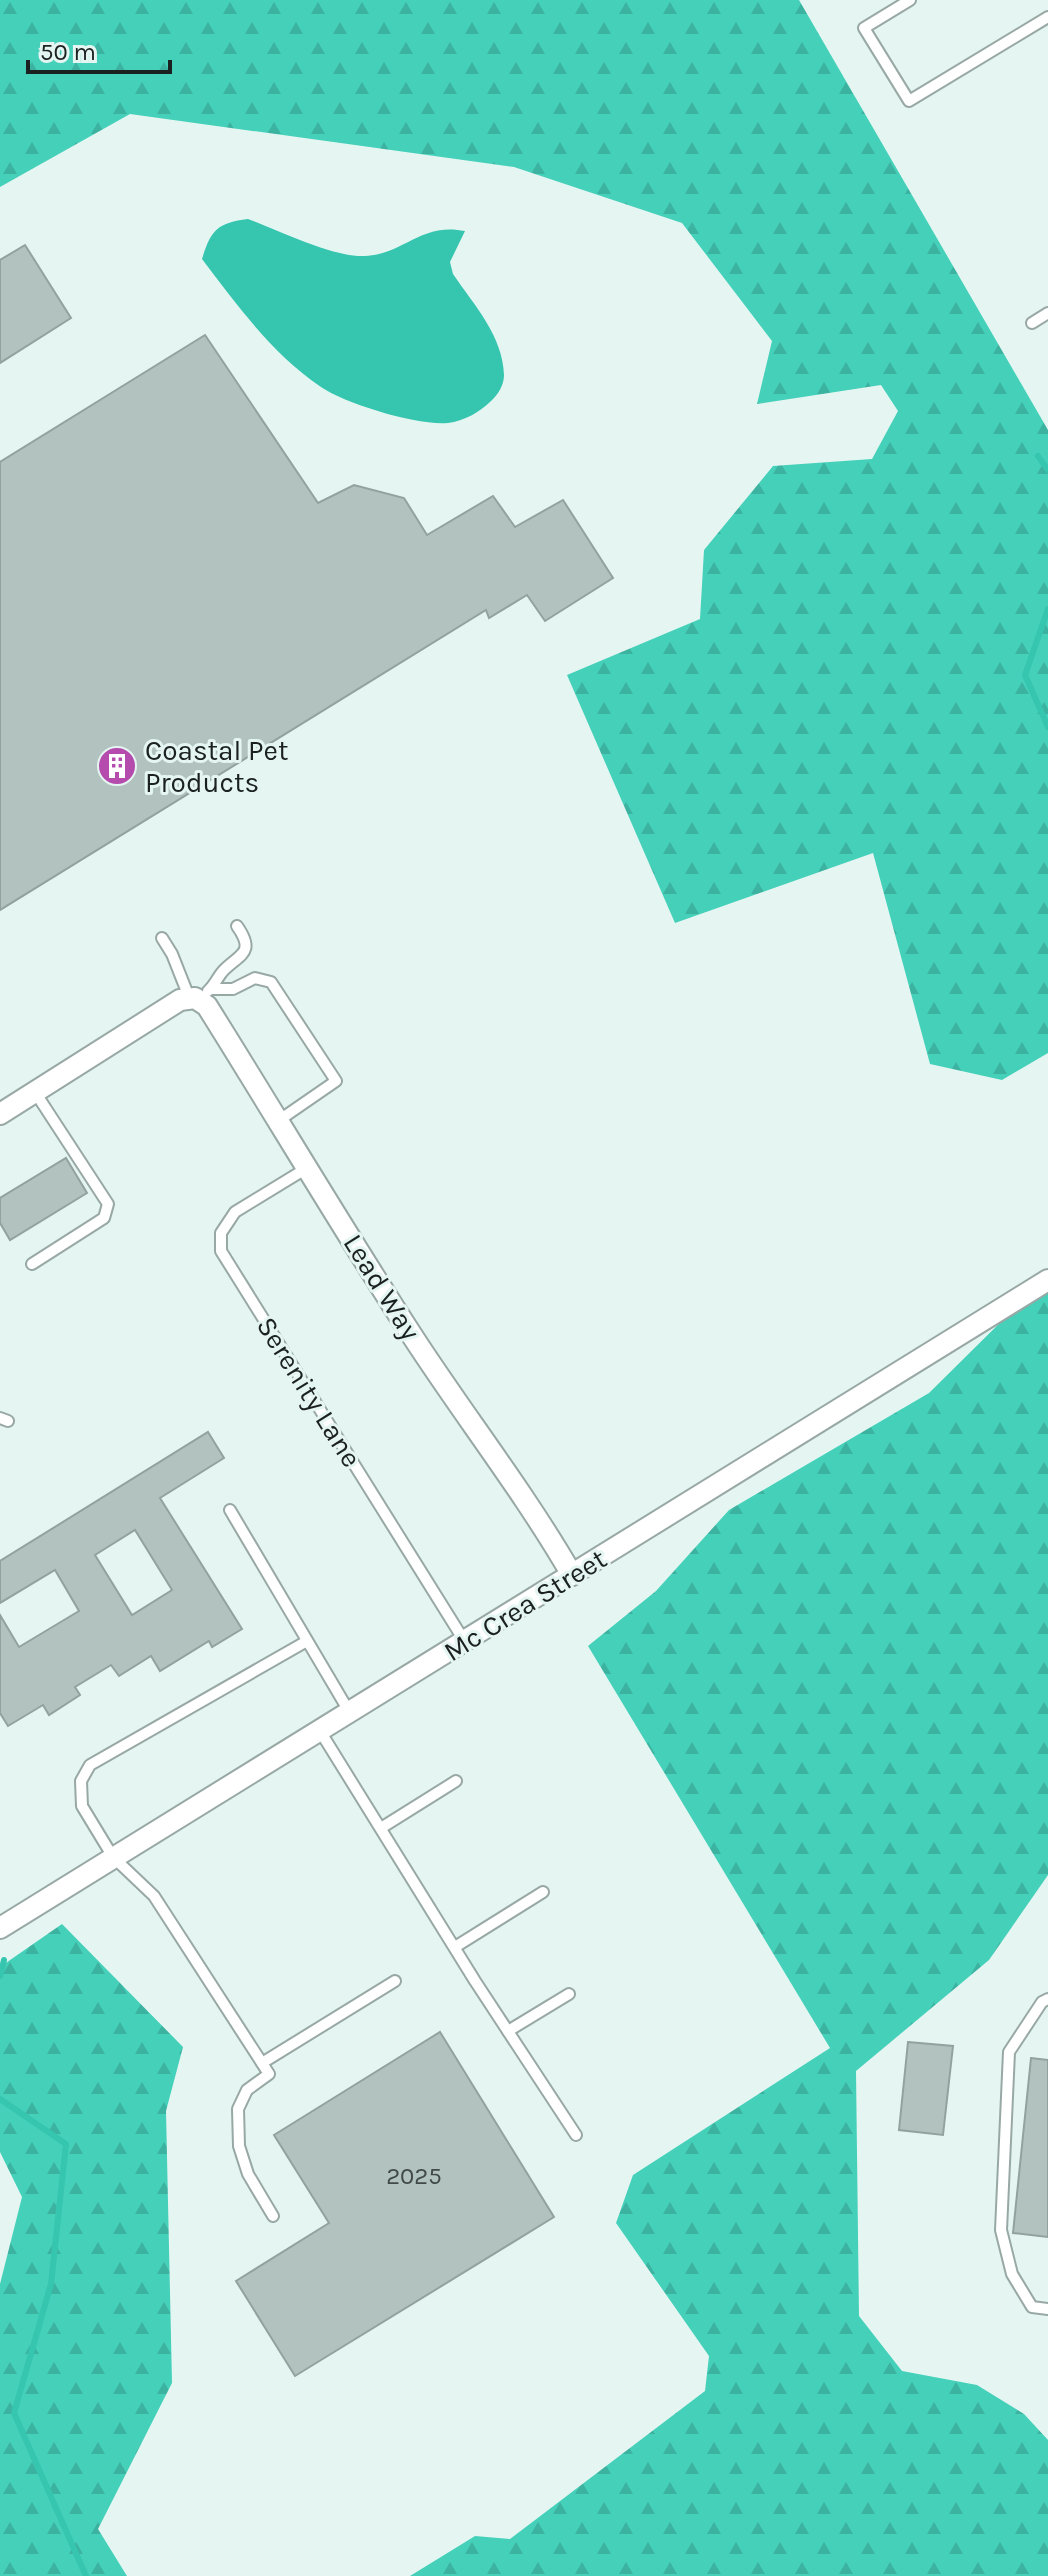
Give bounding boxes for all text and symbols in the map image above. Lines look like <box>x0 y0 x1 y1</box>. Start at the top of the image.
scale bar <box>28 24 170 74</box>
text: 50 m <box>40 38 96 66</box>
place label: Coastal Pet Products <box>145 734 288 799</box>
building icon: Coastal Pet Products <box>96 745 138 787</box>
street label: Lead Way <box>337 1228 427 1346</box>
street label: Serenity Lane <box>250 1311 368 1473</box>
street label: Mc Crea Street <box>438 1542 612 1668</box>
house number: 2025 <box>386 2162 442 2190</box>

